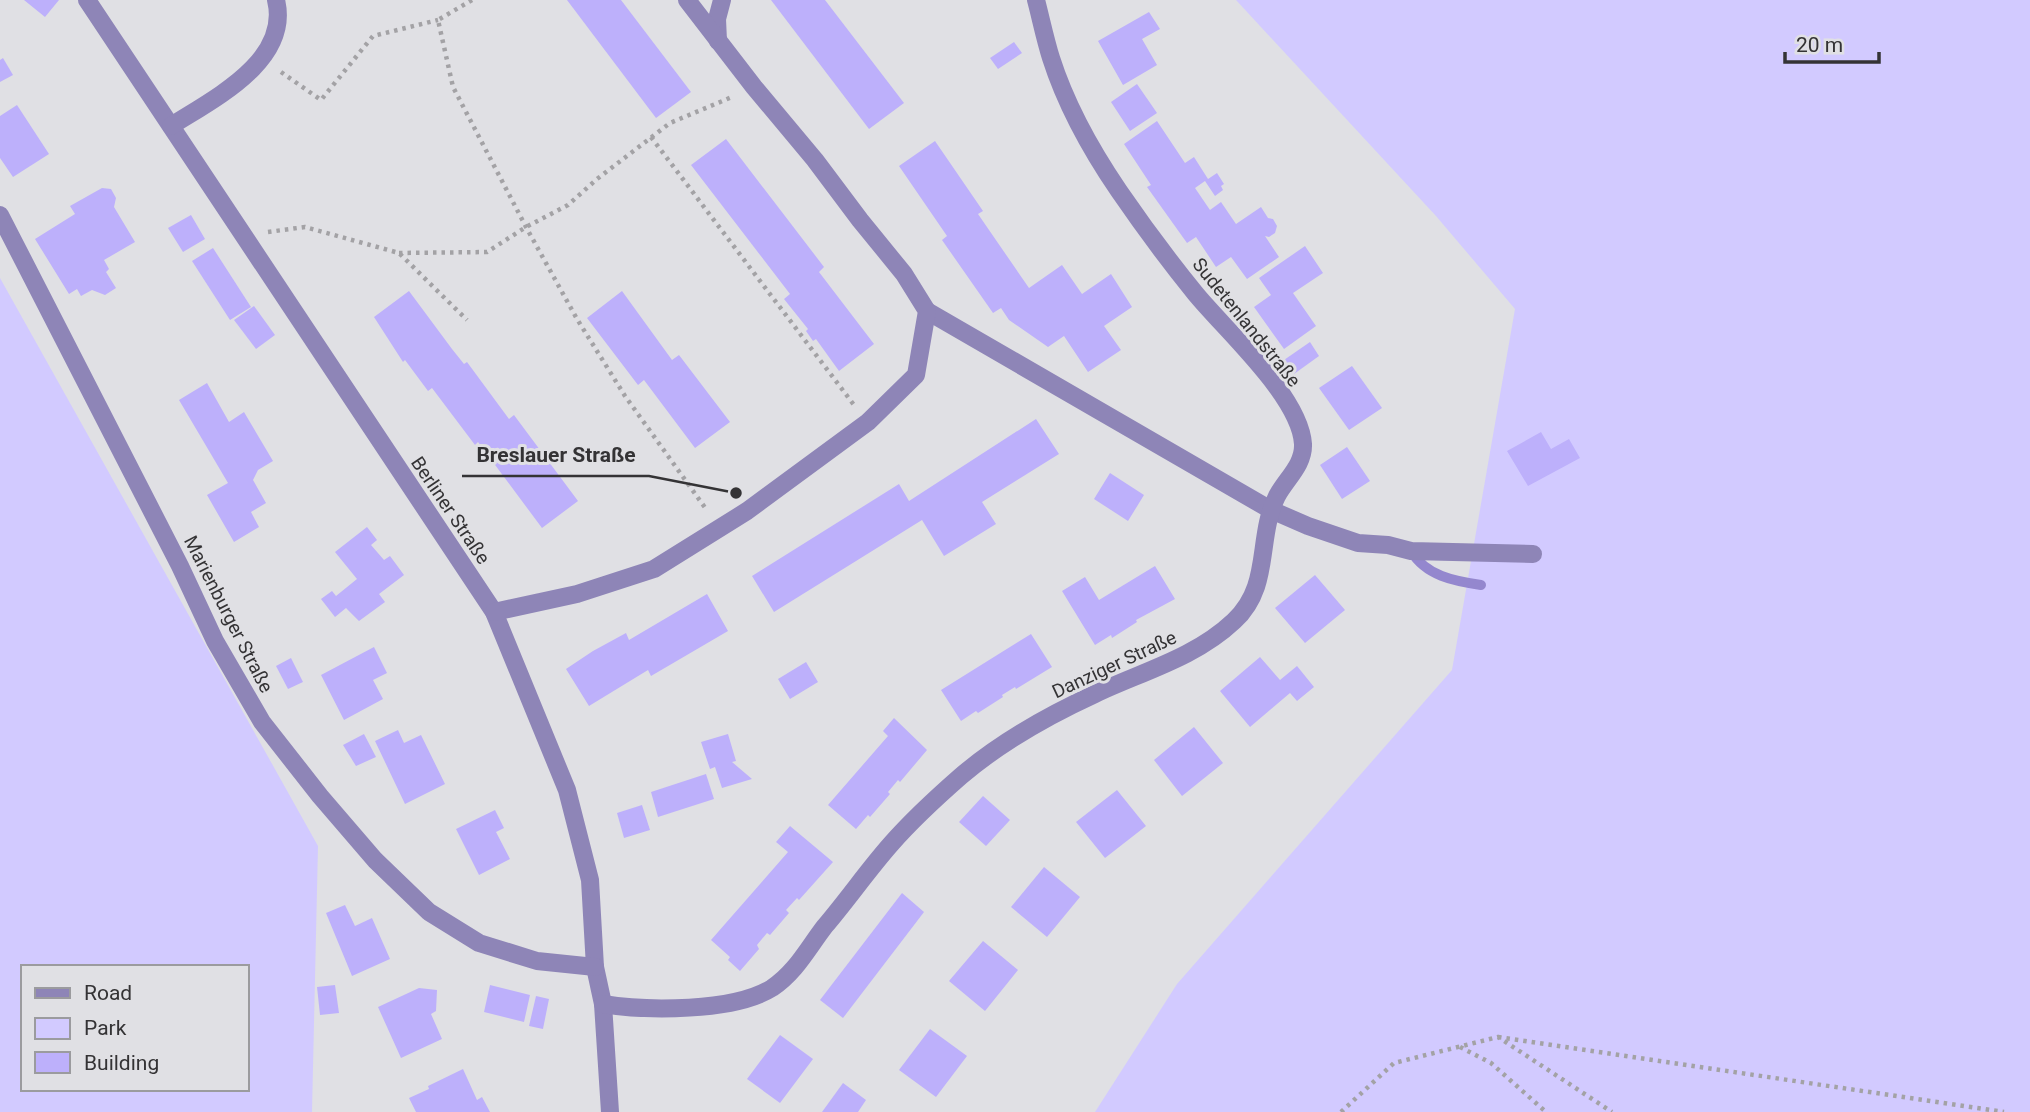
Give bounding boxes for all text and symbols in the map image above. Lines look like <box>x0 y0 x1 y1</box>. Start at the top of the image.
scale bar <box>1785 21 1880 65</box>
text: 20 m <box>1796 33 1843 57</box>
street label: Sudetenlandstraße <box>1188 253 1306 391</box>
callout: Breslauer Straße <box>462 434 649 476</box>
text: Breslauer Straße <box>476 443 636 467</box>
street label: Berliner Straße <box>406 452 495 568</box>
street label: Marienburger Straße <box>179 532 278 697</box>
street label: Danziger Straße <box>1048 626 1180 703</box>
legend <box>21 965 248 1091</box>
text: Road <box>84 981 132 1005</box>
text: Park <box>84 1016 127 1040</box>
text: Building <box>84 1051 159 1075</box>

